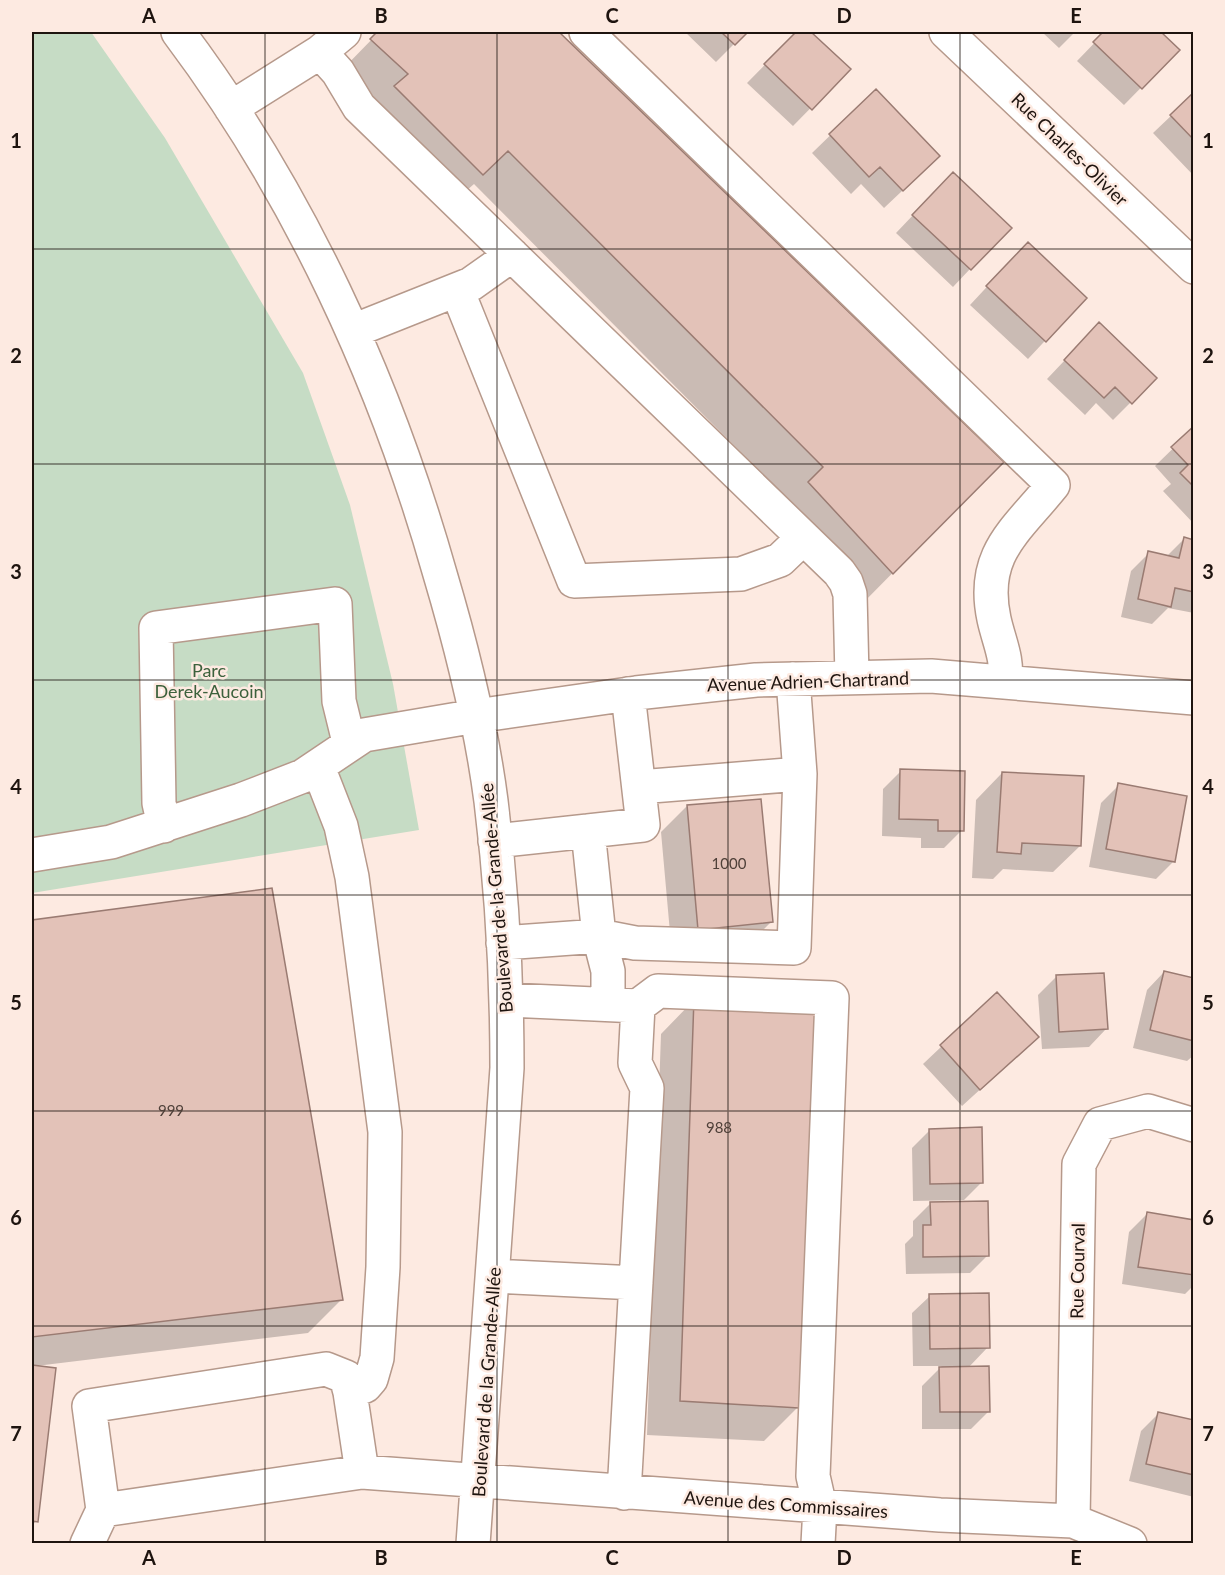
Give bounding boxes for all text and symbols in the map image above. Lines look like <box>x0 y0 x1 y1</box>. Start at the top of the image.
text: A <box>141 3 156 27</box>
text: B <box>374 3 388 27</box>
text: C <box>605 3 619 27</box>
text: D <box>836 3 852 27</box>
text: E <box>1070 3 1082 27</box>
street label: Rue Charles-Olivier <box>1007 88 1133 210</box>
text: 1 <box>10 128 22 152</box>
text: 1 <box>1202 128 1214 152</box>
text: 2 <box>10 343 22 367</box>
text: 2 <box>1202 343 1214 367</box>
text: 3 <box>10 559 22 583</box>
text: 3 <box>1202 559 1214 583</box>
park label: Parc Derek-Aucoin <box>154 659 264 702</box>
street label: Avenue Adrien-Chartrand <box>707 666 909 696</box>
text: 4 <box>10 774 22 798</box>
text: 4 <box>1202 774 1214 798</box>
street label: Boulevard de la Grande-Allée <box>475 782 517 1014</box>
house number: 1000 <box>712 854 747 872</box>
text: 5 <box>10 990 22 1014</box>
text: 5 <box>1202 990 1214 1014</box>
house number: 999 <box>158 1101 184 1119</box>
house number: 988 <box>706 1118 732 1136</box>
text: 6 <box>10 1205 22 1229</box>
text: 6 <box>1202 1205 1214 1229</box>
street label: Rue Courval <box>1065 1223 1089 1319</box>
street label: Boulevard de la Grande-Allée <box>467 1266 505 1498</box>
text: 7 <box>10 1421 22 1445</box>
text: 7 <box>1202 1421 1214 1445</box>
street label: Avenue des Commissaires <box>683 1486 889 1522</box>
text: A <box>141 1545 156 1569</box>
text: B <box>374 1545 388 1569</box>
text: C <box>605 1545 619 1569</box>
text: D <box>836 1545 852 1569</box>
text: E <box>1070 1545 1082 1569</box>

